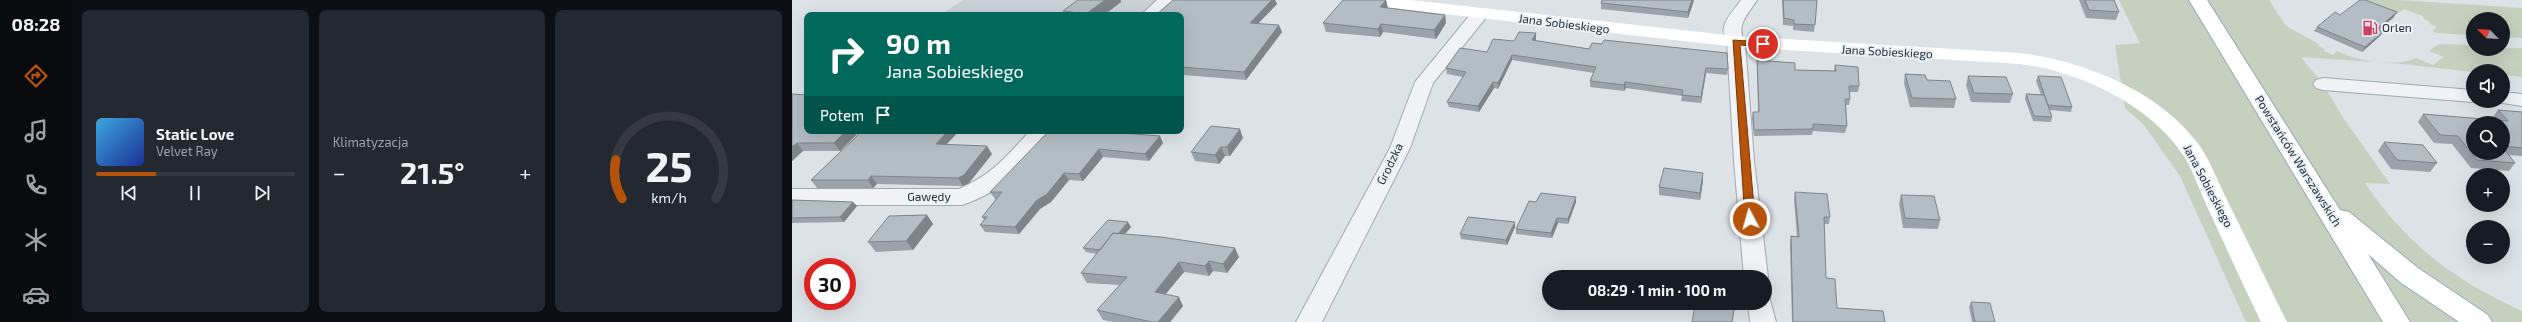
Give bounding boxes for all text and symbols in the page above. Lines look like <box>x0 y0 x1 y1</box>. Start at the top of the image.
street label: Jana Sobieskiego <box>1518 10 1611 36</box>
north arrow <box>2466 12 2510 56</box>
map controls <box>2466 12 2510 264</box>
text: 08:28 <box>12 13 60 35</box>
fuel station icon: Orlen <box>2361 19 2379 37</box>
place label: Orlen <box>2382 20 2412 34</box>
text: 90 m <box>886 26 951 60</box>
pin <box>1746 27 1780 61</box>
icon: right <box>820 28 872 80</box>
icon: arrive <box>1752 33 1774 55</box>
street label: Jana Sobieskiego <box>1841 42 1933 60</box>
text: Jana Sobieskiego <box>886 60 1024 82</box>
icon: directions <box>22 62 50 90</box>
button: sound <box>2466 64 2510 108</box>
street label: Powstańców Warszawskich <box>2253 92 2345 229</box>
icon: arrive <box>872 104 894 126</box>
text: Potem <box>820 106 864 124</box>
button: search <box>2466 116 2510 160</box>
icon: music <box>22 117 50 145</box>
text: Static Love <box>156 125 234 143</box>
text: Klimatyzacja <box>333 134 408 150</box>
text: 25 <box>645 140 692 190</box>
street label: Grodzka <box>1373 140 1405 187</box>
street label: Jana Sobieskiego <box>2181 142 2237 230</box>
text: Velvet Ray <box>156 143 218 159</box>
text: 21.5° <box>400 154 465 190</box>
text: − <box>333 159 346 185</box>
text: + <box>519 159 531 185</box>
button: + <box>2466 168 2510 212</box>
icon: phone <box>22 171 50 199</box>
icon: previous <box>118 182 140 204</box>
icon: pause <box>184 182 206 204</box>
icon: next <box>251 182 273 204</box>
text: km/h <box>651 189 686 206</box>
street label: Gawędy <box>907 189 951 203</box>
position arrow <box>1729 198 1771 240</box>
button: − <box>2466 220 2510 264</box>
icon: climate <box>22 226 50 254</box>
speed limit sign: 30 <box>804 258 856 310</box>
icon: car <box>22 281 50 309</box>
text: 08:29 · 1 min · 100 m <box>1588 281 1726 299</box>

